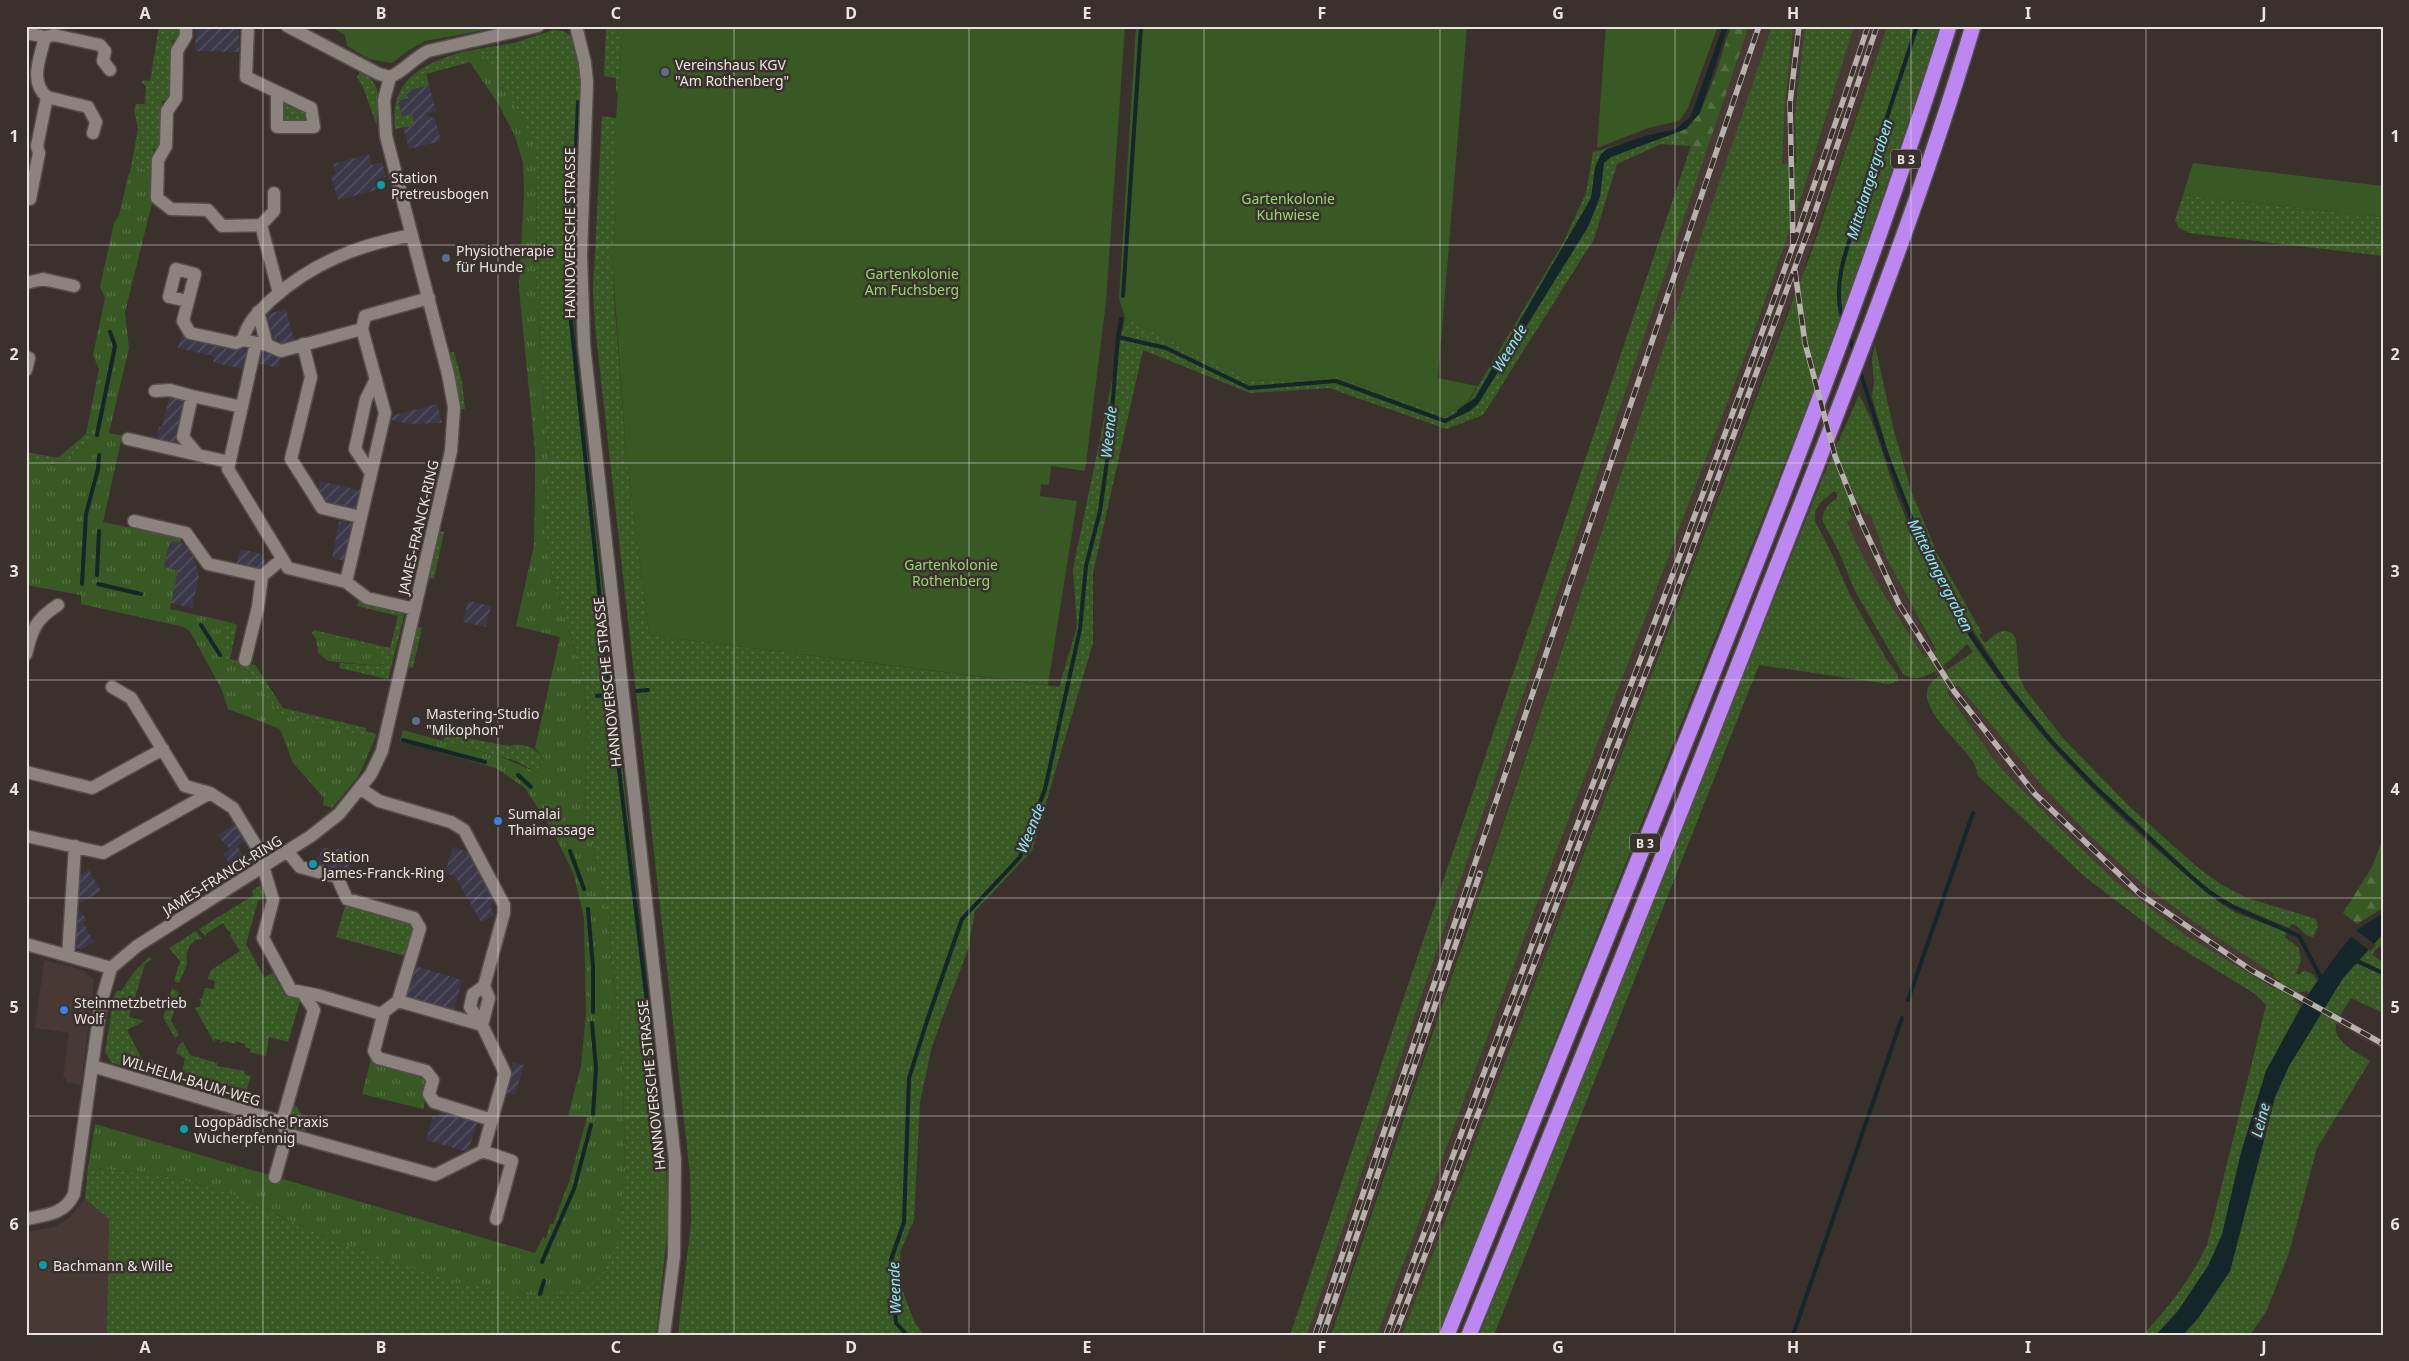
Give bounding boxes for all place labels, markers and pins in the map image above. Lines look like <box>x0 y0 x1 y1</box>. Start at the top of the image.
place label: Vereinshaus KGV "Am Rothenberg" <box>675 55 789 90</box>
marker: Vereinshaus KGV "Am Rothenberg" <box>659 66 671 78</box>
place label: Station Pretreusbogen <box>391 168 489 203</box>
marker: Station Pretreusbogen <box>375 179 387 191</box>
place label: Physiotherapie für Hunde <box>456 241 554 276</box>
marker: Physiotherapie für Hunde <box>440 252 452 264</box>
place label: Mastering-Studio "Mikophon" <box>426 704 539 739</box>
marker: Mastering-Studio "Mikophon" <box>410 715 422 727</box>
place label: Sumalai Thaimassage <box>508 804 595 839</box>
marker: Sumalai Thaimassage <box>492 815 504 827</box>
place label: Station James-Franck-Ring <box>321 847 444 882</box>
marker: Station James-Franck-Ring <box>307 858 319 870</box>
place label: Steinmetzbetrieb Wolf <box>74 993 187 1028</box>
marker: Steinmetzbetrieb Wolf <box>58 1004 70 1016</box>
place label: Logopädische Praxis Wucherpfennig <box>194 1112 329 1147</box>
marker: Logopädische Praxis Wucherpfennig <box>178 1123 190 1135</box>
place label: Bachmann & Wille <box>53 1256 173 1275</box>
marker: Bachmann & Wille <box>37 1259 49 1271</box>

